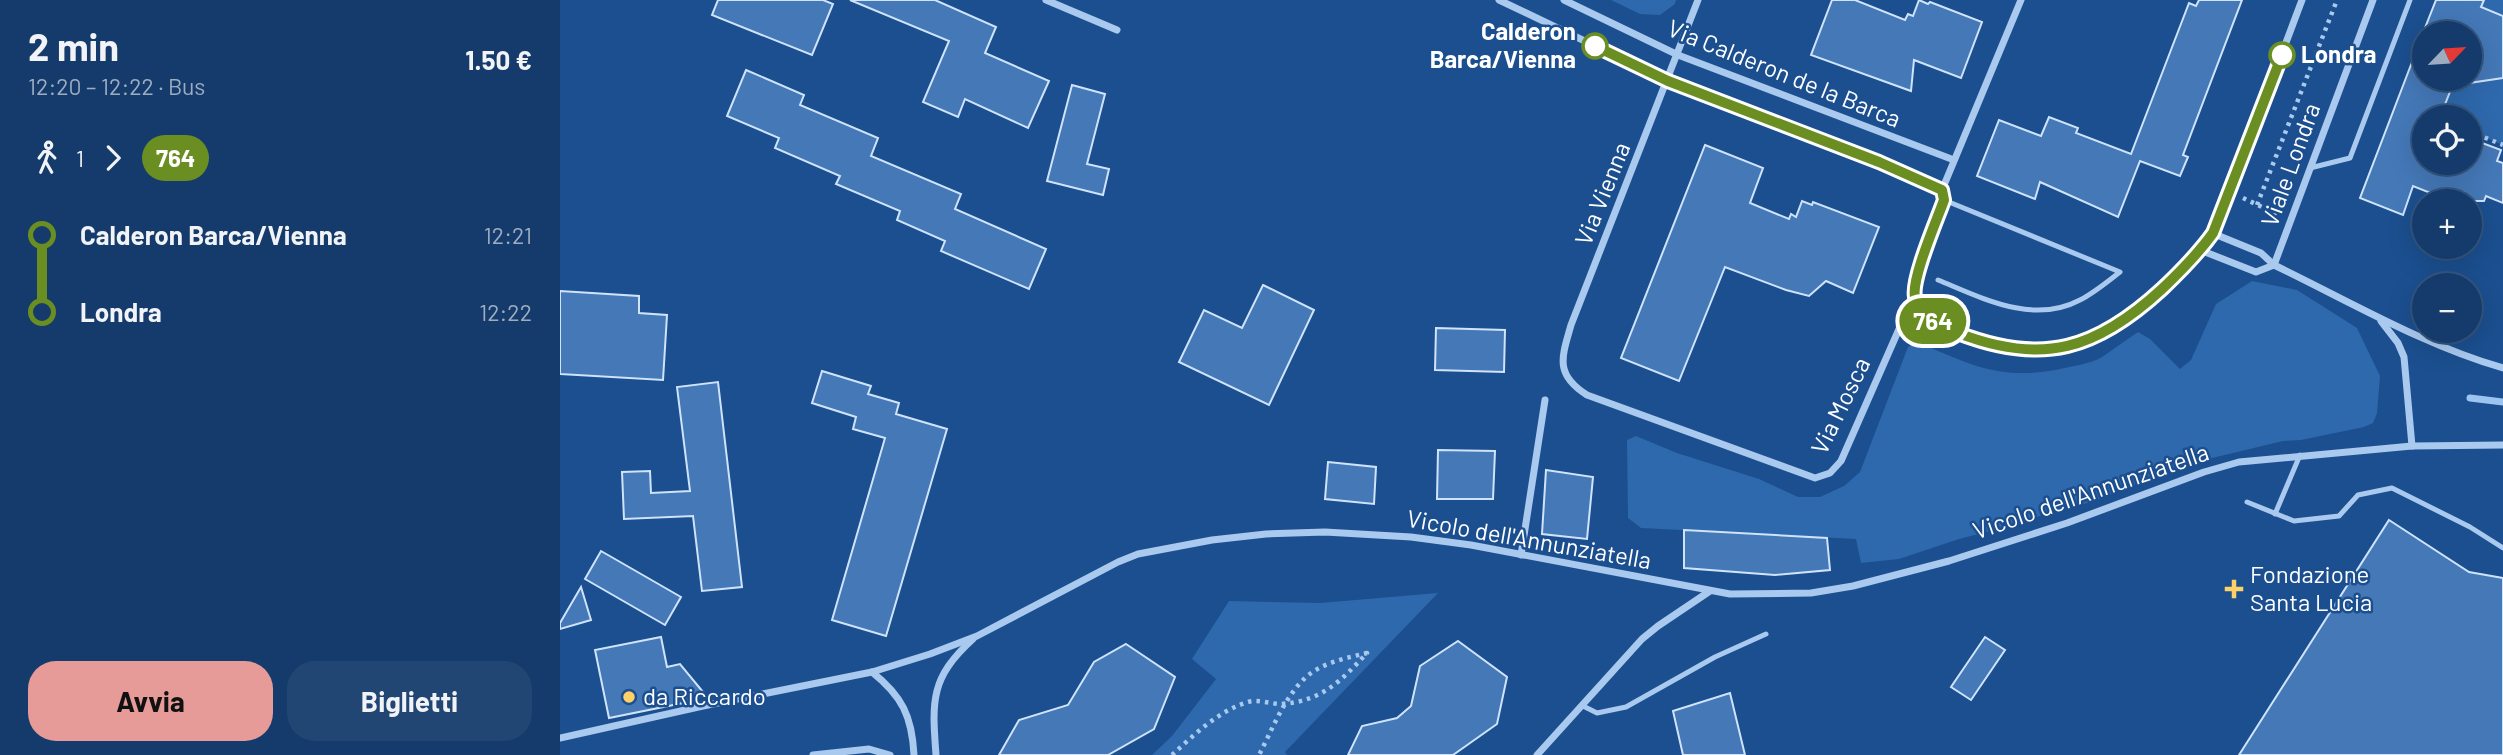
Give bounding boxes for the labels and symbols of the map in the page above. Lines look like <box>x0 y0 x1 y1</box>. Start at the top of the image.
street label: Via Calderon de la Barca <box>1664 13 1905 133</box>
place label: Calderon Barca/Vienna <box>1430 16 1576 73</box>
north arrow <box>2412 21 2482 91</box>
marker: Calderon Barca/Vienna <box>1582 33 1608 59</box>
place label: Londra <box>2301 39 2376 68</box>
marker: Londra <box>2269 42 2295 68</box>
street label: Viale Londra <box>2254 99 2325 230</box>
street label: Via Vienna <box>1568 138 1635 249</box>
line badge: 764 <box>1893 298 1973 344</box>
street label: Via Mosca <box>1804 352 1875 458</box>
street label: Vicolo dell'Annunziatella <box>1969 437 2212 545</box>
street label: Vicolo dell'Annunziatella <box>1405 503 1654 574</box>
place label: Fondazione Santa Lucia <box>2250 559 2372 616</box>
marker: Fondazione Santa Lucia <box>2224 579 2244 599</box>
place label: da Riccardo <box>643 681 766 710</box>
marker: da Riccardo <box>621 689 637 705</box>

